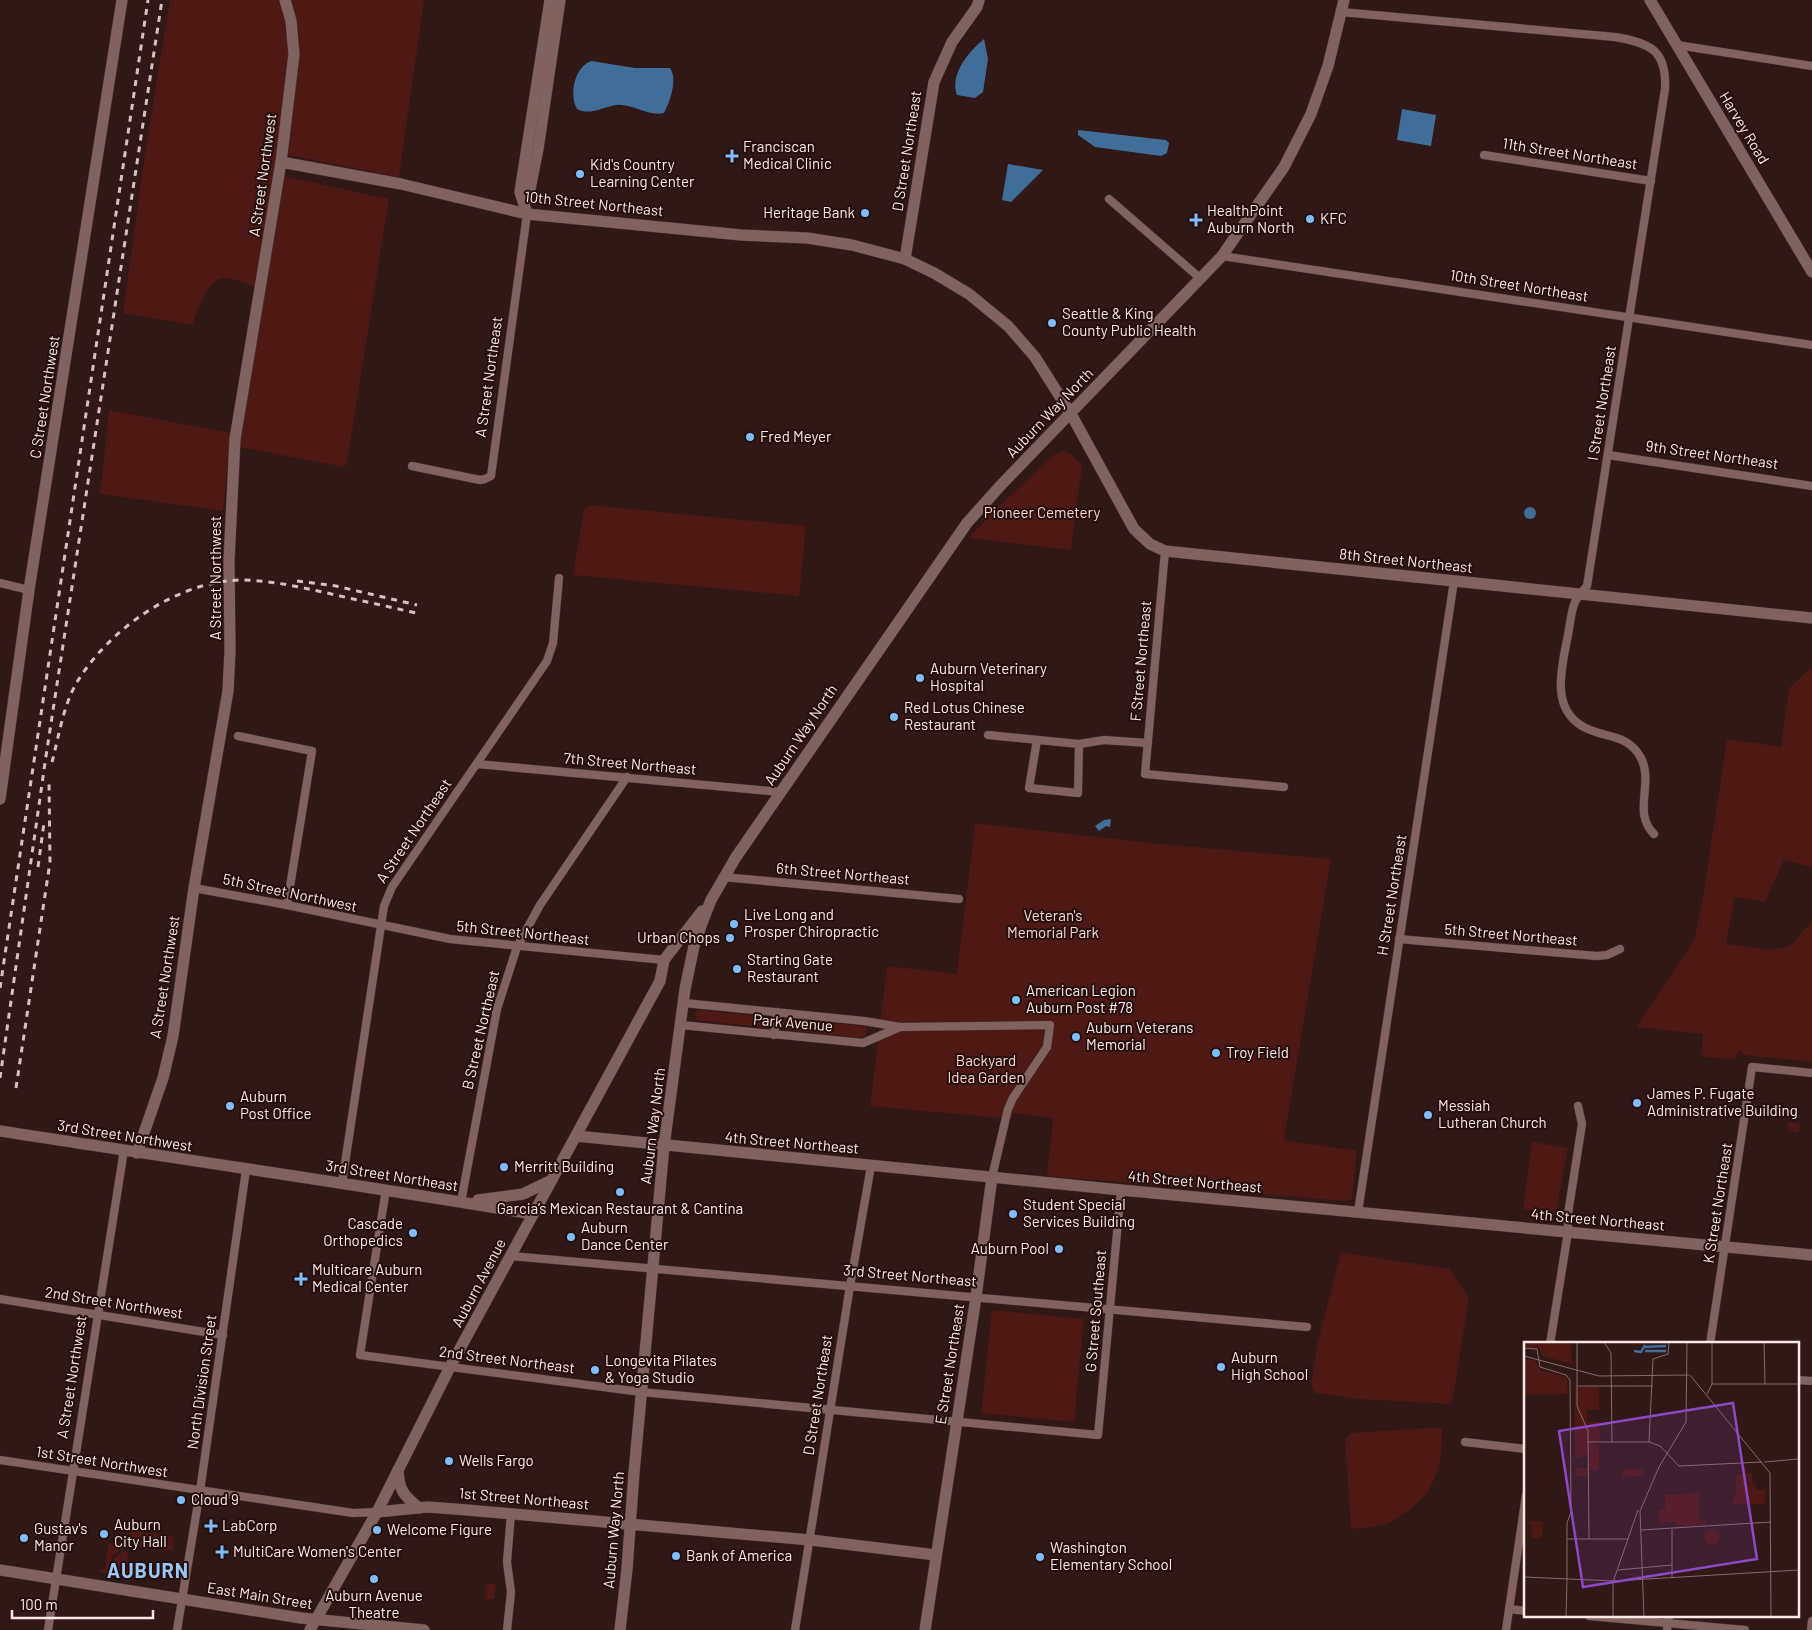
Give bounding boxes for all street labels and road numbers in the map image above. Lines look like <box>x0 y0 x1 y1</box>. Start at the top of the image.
street label: Harvey Road <box>1716 88 1773 167</box>
street label: D Street Northeast <box>888 89 924 212</box>
street label: A Street Northwest <box>244 112 280 238</box>
street label: 11th Street Northeast <box>1501 133 1639 173</box>
street label: 10th Street Northeast <box>524 187 665 219</box>
street label: 10th Street Northeast <box>1449 265 1590 305</box>
street label: A Street Northeast <box>471 315 505 438</box>
street label: C Street Northwest <box>25 334 63 460</box>
street label: I Street Northeast <box>1583 344 1619 462</box>
street label: Auburn Way North <box>1002 364 1097 461</box>
street label: 9th Street Northeast <box>1645 436 1780 472</box>
street label: A Street Northwest <box>206 516 224 640</box>
street label: 8th Street Northeast <box>1339 544 1474 576</box>
street label: F Street Northeast <box>1126 600 1154 722</box>
street label: Auburn Way North <box>760 681 840 788</box>
street label: 7th Street Northeast <box>563 748 697 778</box>
street label: A Street Northeast <box>372 775 455 886</box>
street label: H Street Northeast <box>1373 833 1409 957</box>
street label: 6th Street Northeast <box>776 858 911 888</box>
street label: 5th Street Northwest <box>221 869 359 915</box>
street label: A Street Northwest <box>145 914 183 1040</box>
street label: 5th Street Northeast <box>456 916 591 948</box>
street label: 5th Street Northeast <box>1444 919 1579 949</box>
street label: B Street Northeast <box>458 968 503 1091</box>
street label: Park Avenue <box>752 1010 834 1034</box>
street label: Auburn Way North <box>636 1067 668 1185</box>
street label: 3rd Street Northwest <box>56 1115 194 1155</box>
street label: 4th Street Northeast <box>724 1127 860 1157</box>
street label: K Street Northeast <box>1699 1141 1735 1264</box>
street label: 3rd Street Northeast <box>325 1156 460 1194</box>
street label: 4th Street Northeast <box>1127 1166 1263 1196</box>
street label: 4th Street Northeast <box>1530 1204 1666 1234</box>
street label: Auburn Avenue <box>447 1235 509 1330</box>
street label: G Street Southeast <box>1081 1249 1109 1373</box>
street label: 3rd Street Northeast <box>843 1260 978 1290</box>
street label: 2nd Street Northwest <box>44 1282 185 1322</box>
street label: E Street Northeast <box>931 1302 967 1425</box>
street label: North Division Street <box>183 1313 219 1450</box>
street label: A Street Northwest <box>52 1314 90 1440</box>
street label: D Street Northeast <box>799 1333 835 1456</box>
street label: 2nd Street Northeast <box>438 1342 576 1376</box>
street label: 1st Street Northwest <box>35 1442 169 1480</box>
street label: Auburn Way North <box>599 1471 627 1589</box>
street label: 1st Street Northeast <box>458 1483 590 1513</box>
street label: East Main Street <box>206 1578 314 1612</box>

